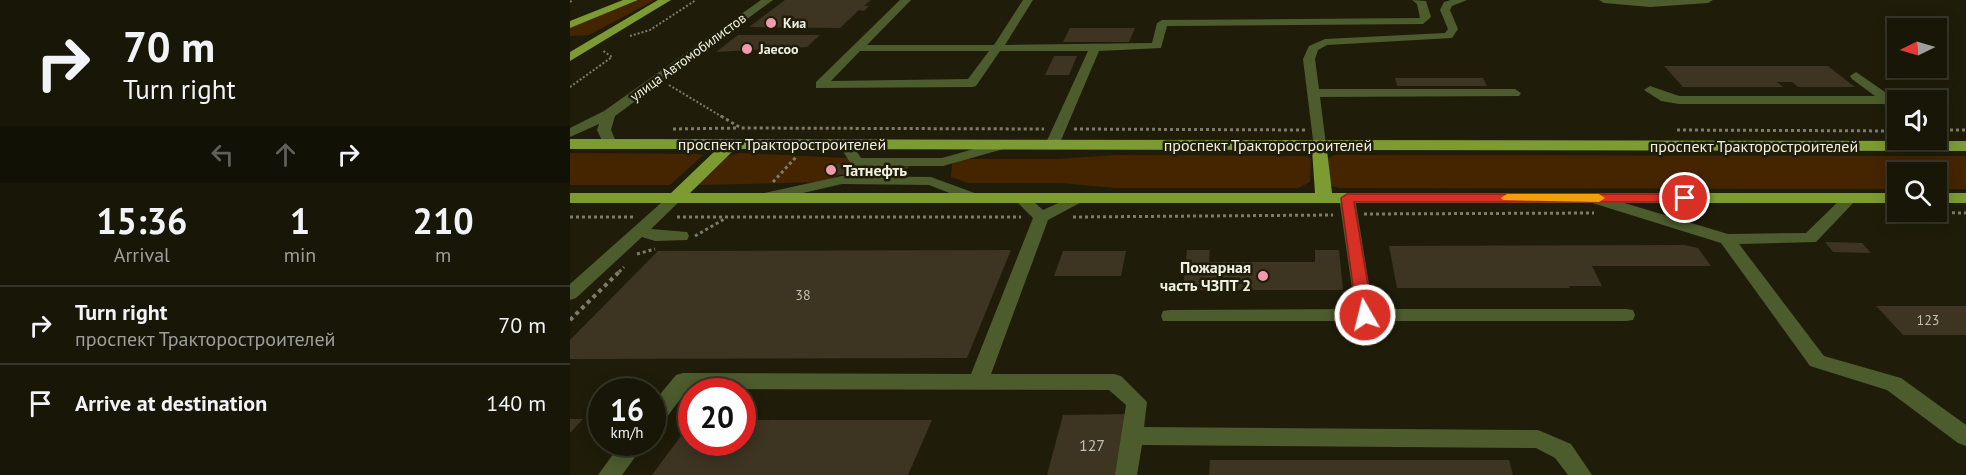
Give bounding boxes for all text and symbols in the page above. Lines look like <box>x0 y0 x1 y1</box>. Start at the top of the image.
street label: улица Автомобилистов <box>626 9 750 105</box>
place label: Киа <box>783 14 806 32</box>
marker: Киа <box>764 16 778 30</box>
north arrow <box>1887 18 1947 78</box>
map controls <box>1887 18 1947 222</box>
text: 70 m <box>123 19 215 74</box>
icon: right <box>24 24 102 102</box>
place label: Jaecoo <box>758 40 799 58</box>
marker: Jaecoo <box>740 42 754 56</box>
text: Turn right <box>123 72 236 106</box>
button: sound <box>1887 90 1947 150</box>
street label: проспект Тракторостроителей <box>678 134 886 154</box>
street label: проспект Тракторостроителей <box>1164 135 1372 155</box>
street label: проспект Тракторостроителей <box>1650 136 1858 156</box>
icon: left <box>206 138 239 171</box>
icon: ahead <box>269 138 302 171</box>
icon: right <box>332 138 365 171</box>
place label: Татнефть <box>843 160 907 180</box>
button: search <box>1887 162 1947 222</box>
marker: Татнефть <box>824 163 838 177</box>
pin <box>1659 172 1710 223</box>
icon: arrive <box>1668 181 1701 214</box>
text: 15:36 <box>96 197 188 244</box>
text: 1 <box>290 197 310 244</box>
text: 210 <box>413 197 474 244</box>
text: Arrival <box>114 242 170 268</box>
text: min <box>284 242 316 268</box>
text: m <box>435 242 451 268</box>
place label: Пожарная часть ЧЗПТ 2 <box>1160 257 1251 295</box>
marker: Пожарная часть ЧЗПТ 2 <box>1256 269 1270 283</box>
position arrow <box>1333 283 1397 347</box>
house number: 38 <box>795 286 811 304</box>
text: Turn right <box>75 298 167 326</box>
icon: right <box>24 309 57 342</box>
text: 70 m <box>498 311 546 339</box>
house number: 123 <box>1917 311 1939 329</box>
text: проспект Тракторостроителей <box>75 326 335 352</box>
speed limit sign: 20 <box>678 378 756 456</box>
icon: arrive <box>24 387 57 420</box>
text: Arrive at destination <box>75 389 267 417</box>
text: 140 m <box>486 389 546 417</box>
text: 16 <box>610 390 644 429</box>
text: km/h <box>611 423 643 442</box>
house number: 127 <box>1079 435 1105 455</box>

